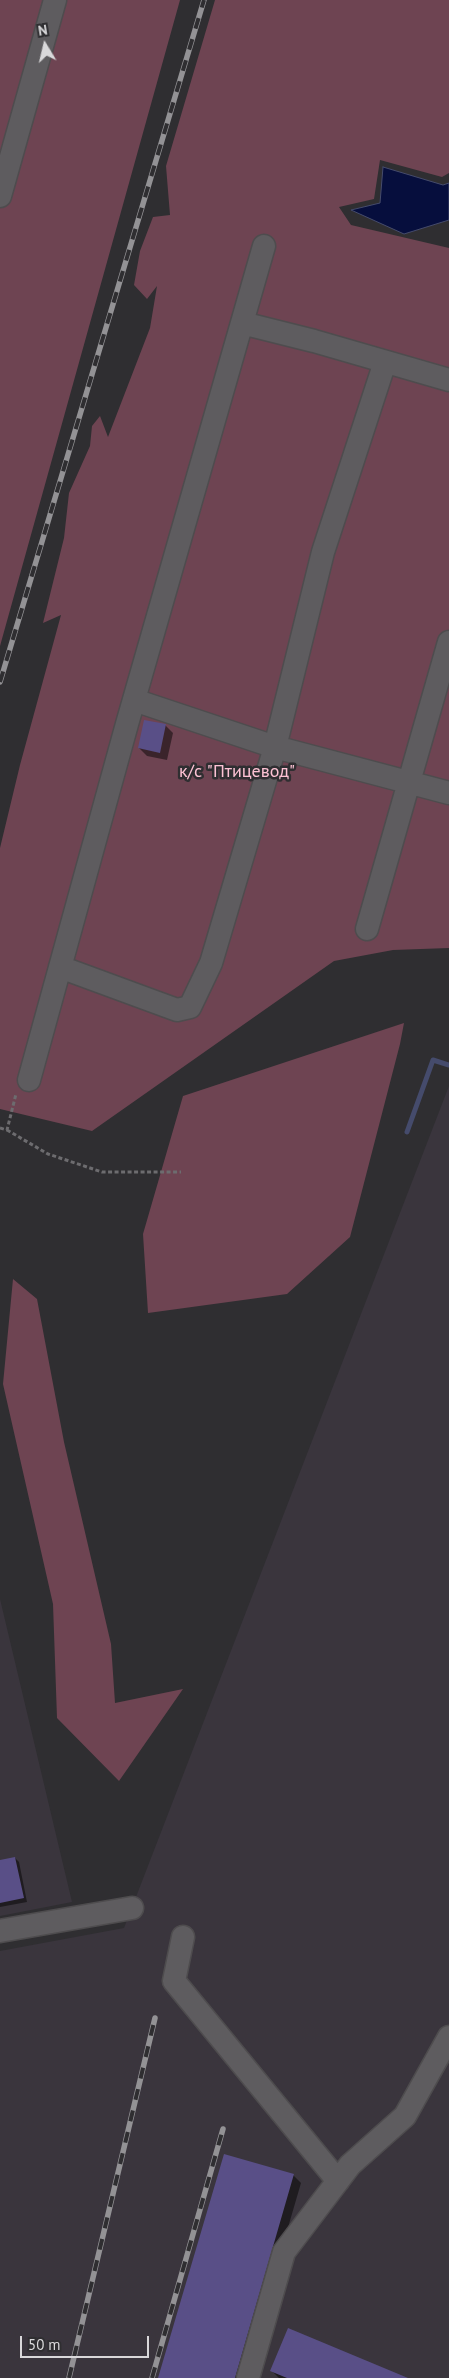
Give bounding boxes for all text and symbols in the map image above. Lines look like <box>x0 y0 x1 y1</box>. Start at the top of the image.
north arrow <box>20 20 70 70</box>
text: N <box>37 21 49 40</box>
park label: к/с "Птицевод" <box>179 761 295 783</box>
scale bar <box>22 2326 151 2358</box>
text: 50 m <box>28 2335 61 2354</box>

